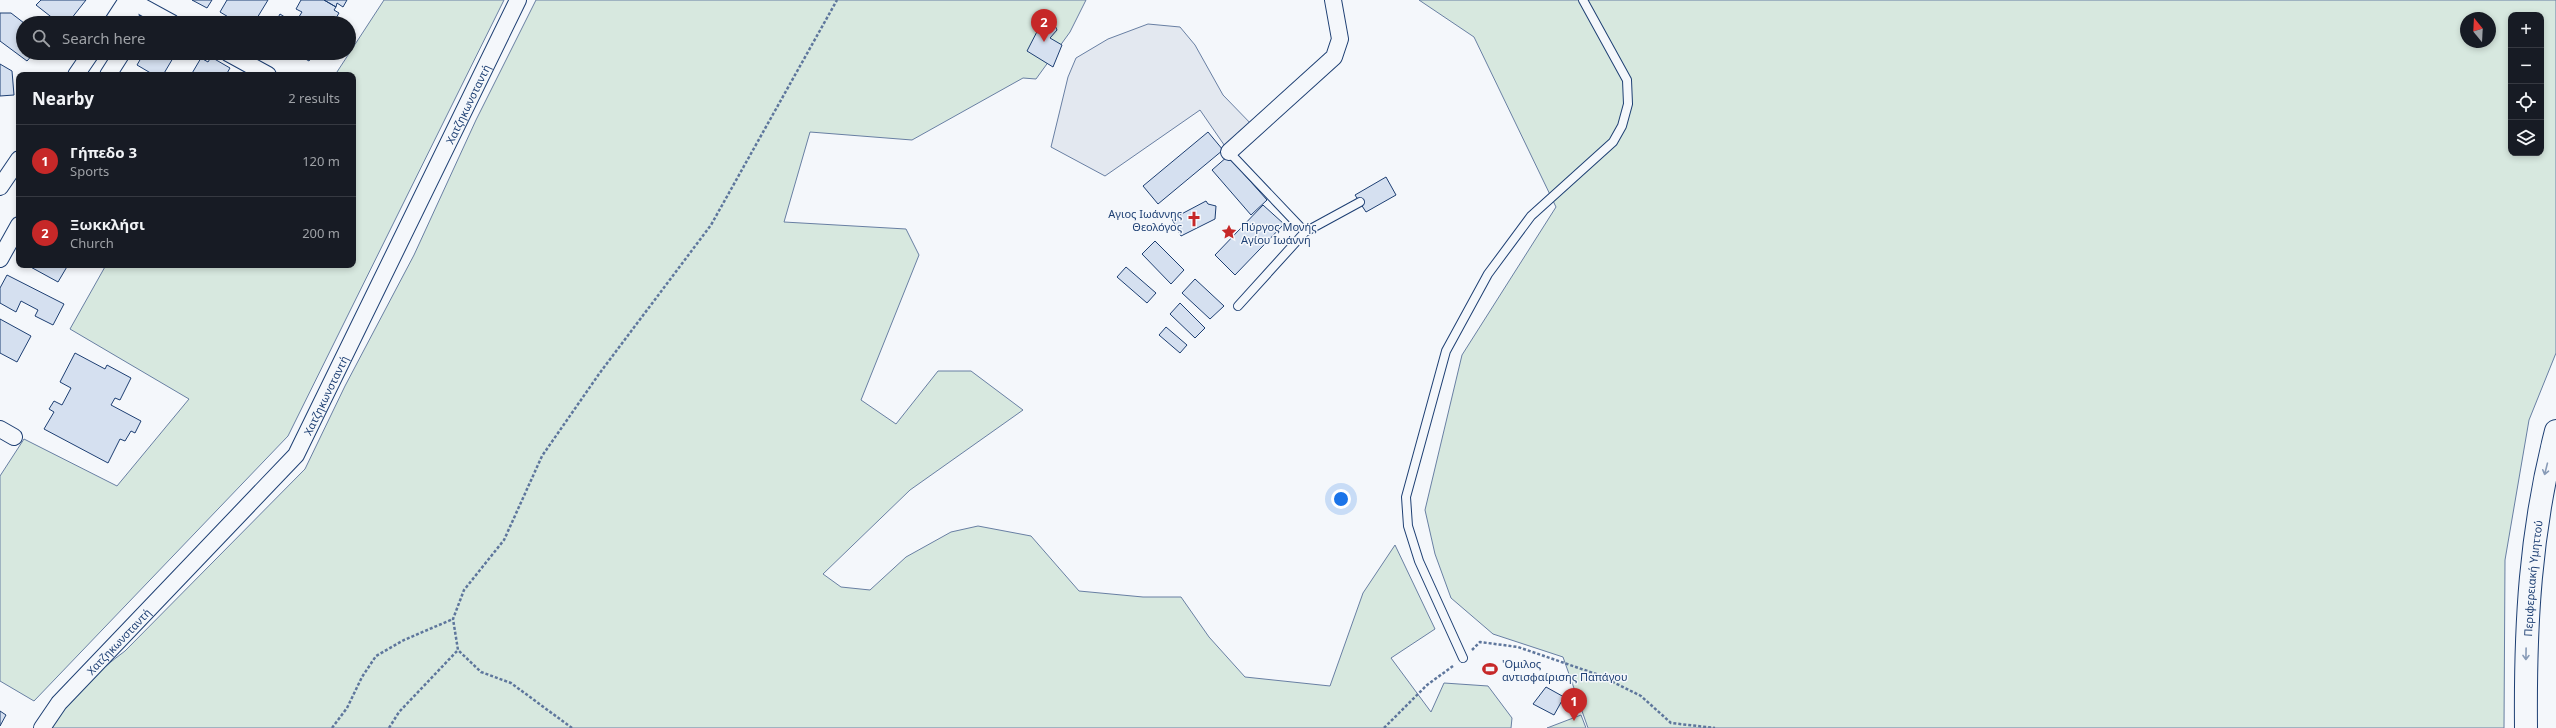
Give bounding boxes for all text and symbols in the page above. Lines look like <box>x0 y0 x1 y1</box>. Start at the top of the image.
pin: 2 <box>1031 9 1057 42</box>
north arrow <box>2460 12 2496 48</box>
map controls <box>2508 12 2544 156</box>
button: + <box>2508 12 2544 48</box>
search box <box>16 16 356 60</box>
icon: search <box>30 27 52 49</box>
text: Search here <box>62 28 145 48</box>
button: − <box>2508 48 2544 84</box>
street label: Χατζηκωνσταντή <box>442 62 493 146</box>
button: locate <box>2508 84 2544 120</box>
text: Nearby <box>32 87 94 110</box>
text: 2 results <box>288 89 340 107</box>
button: layers <box>2508 120 2544 156</box>
text: Γήπεδο 3 <box>70 142 137 162</box>
text: 1 <box>41 152 49 170</box>
text: 120 m <box>302 152 340 170</box>
text: Sports <box>70 162 109 180</box>
place label: Αγιος Ιωάννης Θεολόγος <box>1108 206 1182 234</box>
church icon: Αγιος Ιωάννης Θεολόγος <box>1185 210 1203 228</box>
text: Ξωκκλήσι <box>70 214 145 234</box>
place label: Πύργος Μονής Αγίου Ιωάννη <box>1241 219 1317 247</box>
place icon: Πύργος Μονής Αγίου Ιωάννη <box>1220 223 1238 241</box>
text: 2 <box>41 224 49 242</box>
text: 200 m <box>302 224 340 242</box>
text: Church <box>70 234 114 252</box>
street label: Χατζηκωνσταντή <box>300 353 351 437</box>
one-way arrow <box>2542 462 2550 475</box>
your location <box>1331 489 1351 509</box>
street label: Περιφερειακή Υμηττού <box>2520 519 2545 637</box>
street label: Χατζηκωνσταντή <box>83 604 154 678</box>
one-way arrow <box>2522 647 2530 660</box>
place label: 'Ομιλος αντισφαίρισης Παπάγου <box>1502 656 1627 684</box>
sports icon: 'Ομιλος αντισφαίρισης Παπάγου <box>1481 660 1499 678</box>
pin: 1 <box>1561 688 1587 721</box>

